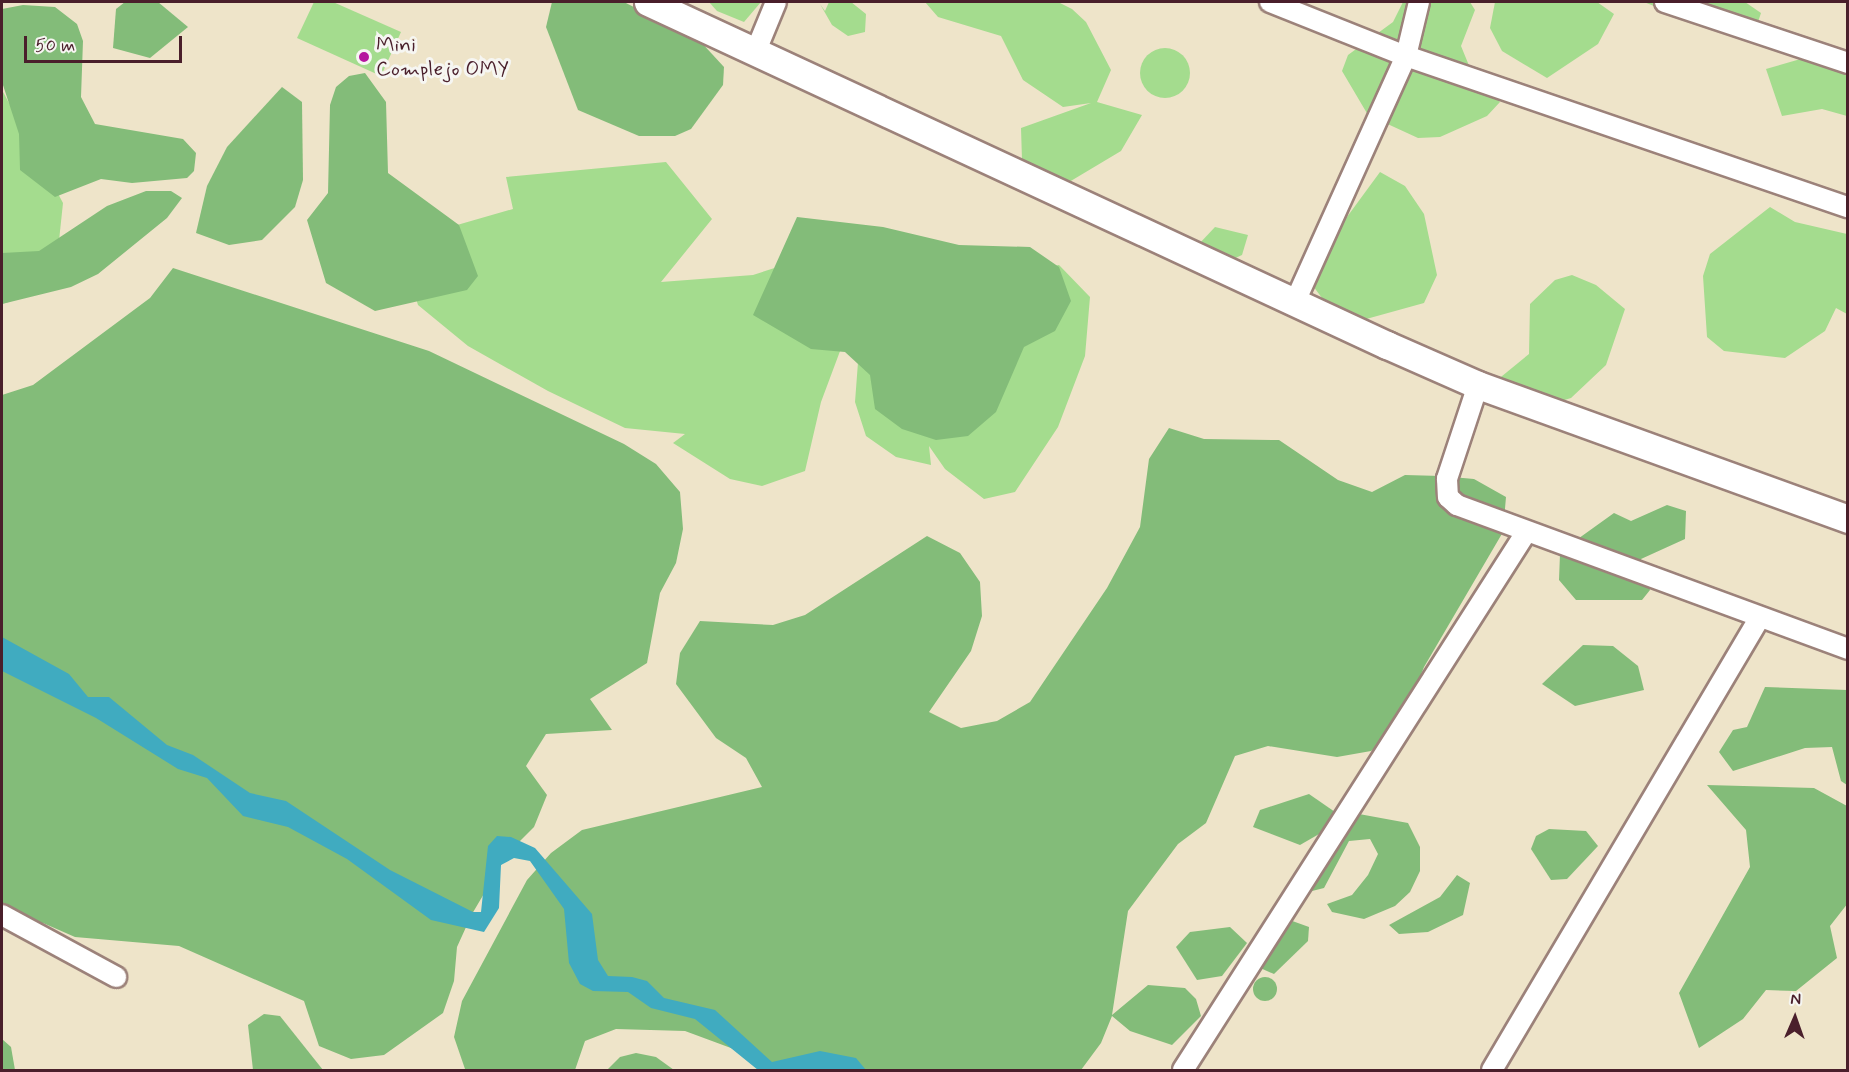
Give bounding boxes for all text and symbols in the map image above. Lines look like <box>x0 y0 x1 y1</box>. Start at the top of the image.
scale bar <box>27 24 184 62</box>
place label: Mini Complejo OMY <box>376 32 509 82</box>
text: 50 m <box>35 34 75 58</box>
marker: Mini Complejo OMY <box>357 50 371 64</box>
north arrow <box>1765 988 1825 1048</box>
text: N <box>1790 989 1801 1010</box>

